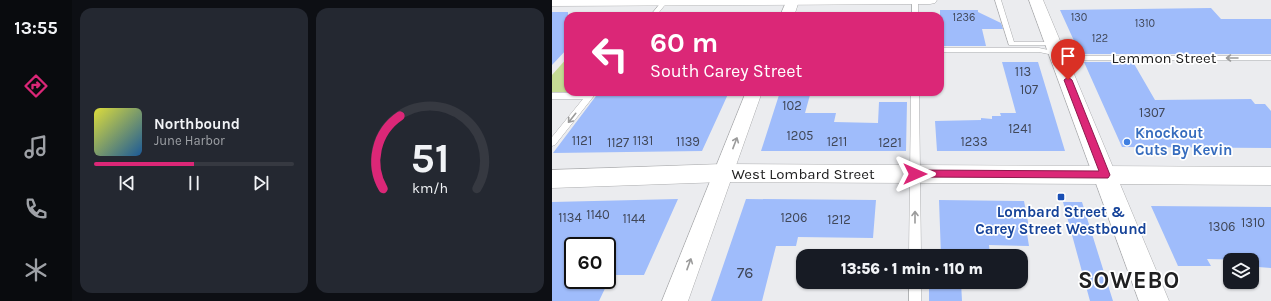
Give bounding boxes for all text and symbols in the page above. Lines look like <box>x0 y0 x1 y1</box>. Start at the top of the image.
house number: 1236 <box>953 11 975 24</box>
house number: 130 <box>1071 11 1087 24</box>
text: 13:55 <box>14 17 58 39</box>
house number: 1310 <box>1135 17 1155 30</box>
text: 60 m <box>650 26 718 59</box>
icon: left <box>584 28 636 80</box>
house number: 122 <box>1092 32 1108 45</box>
pin <box>1051 39 1085 80</box>
icon: arrive <box>1057 45 1079 67</box>
street label: Lemmon Street <box>1112 49 1217 67</box>
one-way arrow <box>1226 54 1239 62</box>
text: South Carey Street <box>650 60 802 82</box>
house number: 113 <box>1015 64 1031 79</box>
icon: directions <box>22 72 50 100</box>
house number: 107 <box>1020 82 1038 97</box>
house number: 102 <box>782 98 802 113</box>
house number: 1307 <box>1139 105 1165 120</box>
one-way arrow <box>568 112 577 123</box>
text: Northbound <box>154 115 240 133</box>
house number: 1241 <box>1008 121 1032 136</box>
place label: Knockout Cuts By Kevin <box>1135 124 1232 159</box>
house number: 1205 <box>787 128 813 143</box>
icon: music <box>22 133 50 161</box>
text: June Harbor <box>154 133 225 148</box>
text: 51 <box>410 133 450 181</box>
house number: 1121 <box>572 133 592 148</box>
house number: 1131 <box>633 133 653 148</box>
house number: 1139 <box>676 134 700 149</box>
house number: 1211 <box>827 134 847 149</box>
house number: 1233 <box>960 134 988 149</box>
house number: 1127 <box>607 135 629 150</box>
house number: 1221 <box>878 135 902 150</box>
one-way arrow <box>731 137 739 149</box>
marker: Knockout Cuts By Kevin <box>1122 137 1132 147</box>
position arrow <box>894 153 936 195</box>
street label: West Lombard Street <box>731 165 875 183</box>
icon: previous <box>116 172 138 194</box>
icon: pause <box>183 172 205 194</box>
icon: next <box>250 172 272 194</box>
text: km/h <box>412 179 448 196</box>
marker: Lombard Street & Carey Street Westbound <box>1056 192 1066 202</box>
icon: phone <box>22 195 50 223</box>
place label: Lombard Street & Carey Street Westbound <box>975 203 1147 238</box>
house number: 1140 <box>586 207 610 222</box>
house number: 1134 <box>558 210 582 225</box>
house number: 1206 <box>781 210 808 225</box>
house number: 1144 <box>622 211 646 226</box>
one-way arrow <box>911 211 919 224</box>
house number: 1212 <box>827 212 851 227</box>
house number: 1310 <box>1241 215 1265 230</box>
house number: 1306 <box>1208 219 1236 234</box>
speed limit sign: 60 <box>564 237 616 289</box>
map controls <box>1223 253 1259 289</box>
button: layers <box>1223 253 1259 289</box>
icon: climate <box>22 256 50 284</box>
one-way arrow <box>686 258 693 271</box>
text: 13:56 · 1 min · 110 m <box>841 260 983 278</box>
house number: 76 <box>737 263 753 282</box>
district label: SOWEBO <box>1078 267 1180 294</box>

